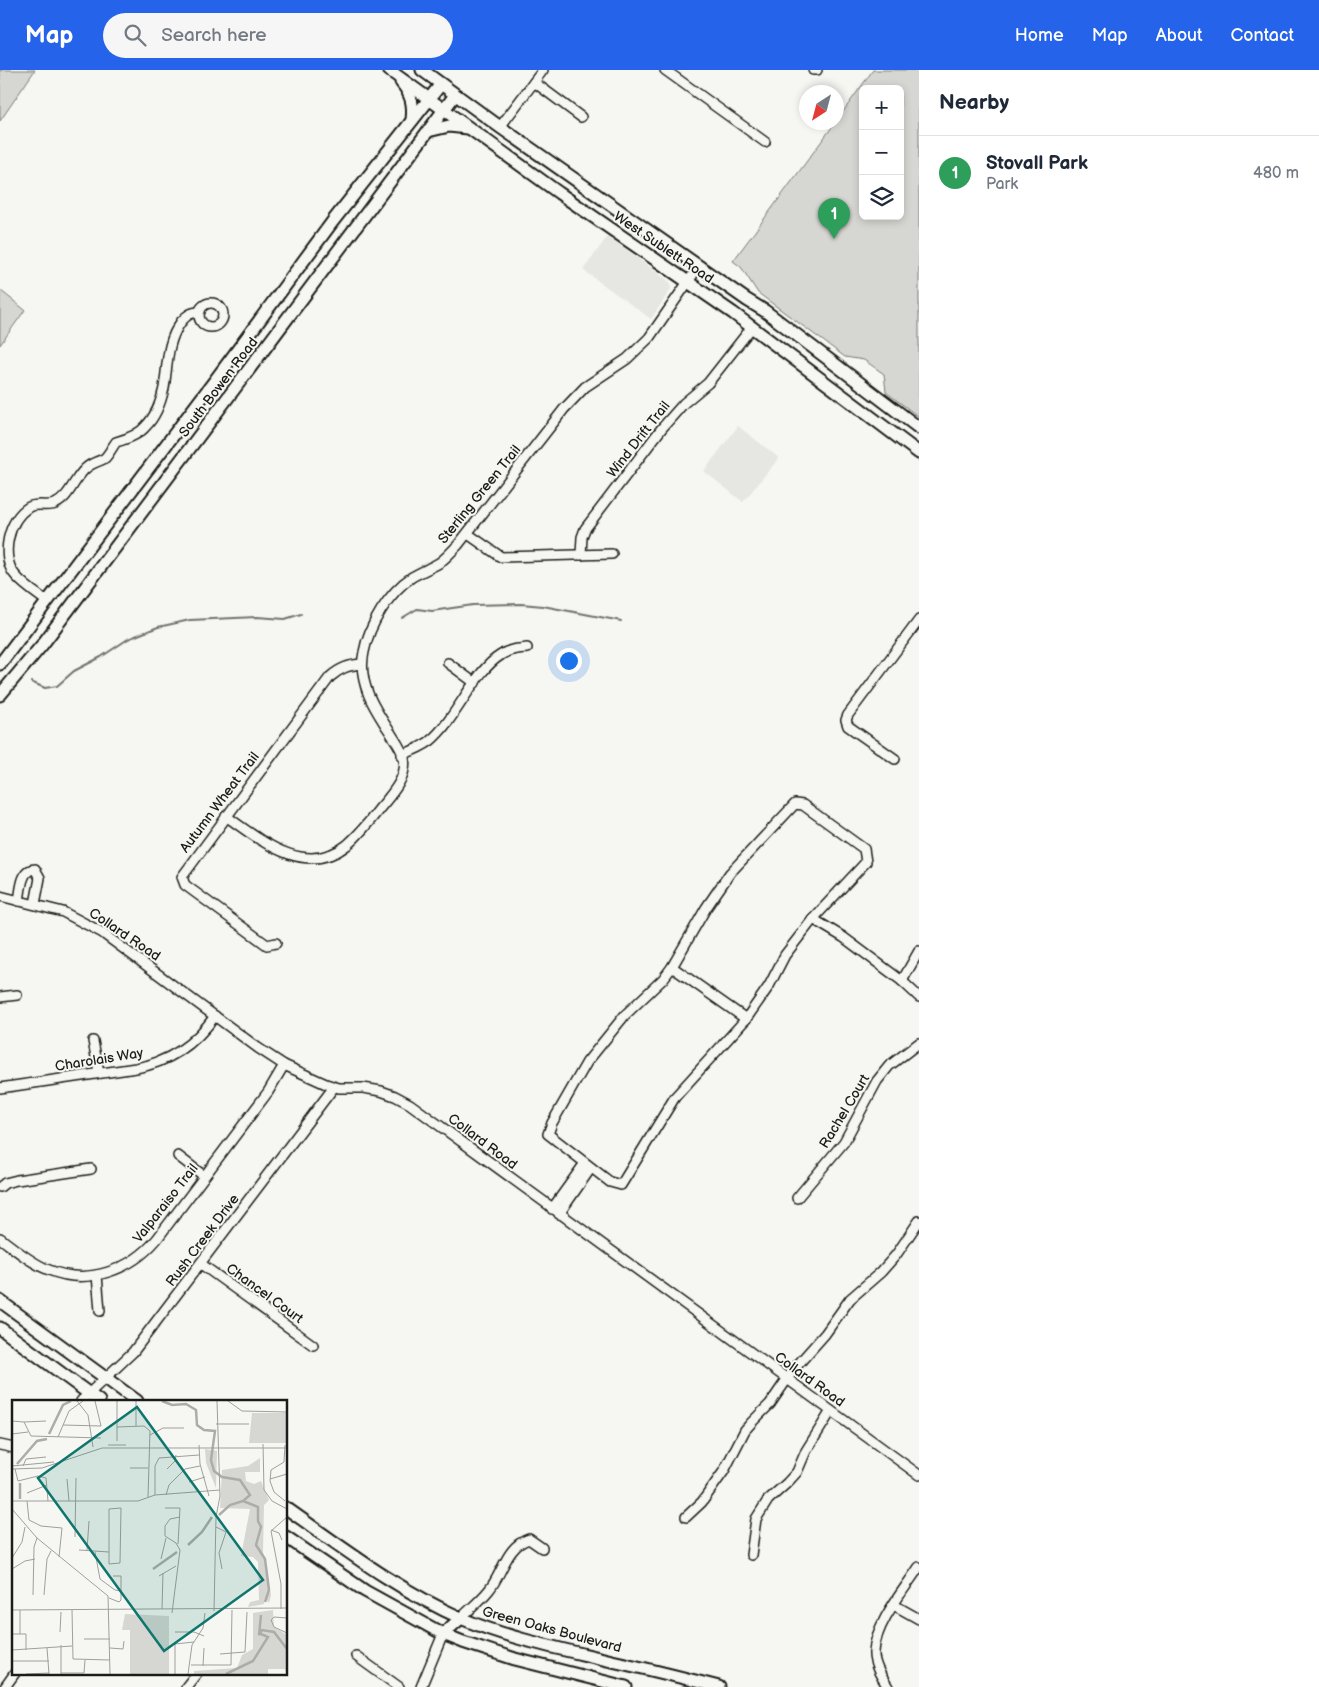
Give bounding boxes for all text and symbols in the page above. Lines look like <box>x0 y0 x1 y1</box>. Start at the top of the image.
search box <box>103 13 453 58</box>
text: Map <box>25 21 73 50</box>
icon: search <box>121 21 149 49</box>
text: Search here <box>161 24 267 47</box>
text: Home <box>1015 25 1064 46</box>
text: Map <box>1092 25 1128 46</box>
text: About <box>1156 25 1203 46</box>
text: Contact <box>1231 25 1294 46</box>
north arrow <box>799 85 844 130</box>
map controls <box>859 85 904 220</box>
button: + <box>859 85 904 130</box>
text: Nearby <box>939 90 1009 115</box>
button: − <box>859 130 904 175</box>
text: Stovall Park <box>986 152 1088 175</box>
text: 1 <box>952 164 958 183</box>
text: 480 m <box>1253 164 1299 183</box>
button: layers <box>859 175 904 220</box>
text: Park <box>986 175 1018 194</box>
pin: 1 <box>818 198 850 239</box>
street label: West Sublett Road <box>611 208 717 287</box>
street label: South Bowen Road <box>175 334 261 441</box>
street label: Wind Drift Trail <box>603 398 674 481</box>
street label: Sterling Green Trail <box>434 442 524 547</box>
your location <box>556 648 582 674</box>
street label: Autumn Wheat Trail <box>176 749 263 856</box>
street label: Collard Road <box>86 904 164 965</box>
street label: Charolais Way <box>54 1044 145 1075</box>
street label: Rachel Court <box>816 1071 874 1151</box>
street label: Collard Road <box>445 1110 521 1173</box>
street label: Valparaiso Trail <box>129 1160 202 1246</box>
street label: Rush Creek Drive <box>162 1191 243 1290</box>
street label: Chancel Court <box>223 1260 307 1328</box>
street label: Collard Road <box>771 1348 848 1410</box>
inset map <box>12 1400 288 1674</box>
street label: Green Oaks Boulevard <box>480 1603 623 1656</box>

